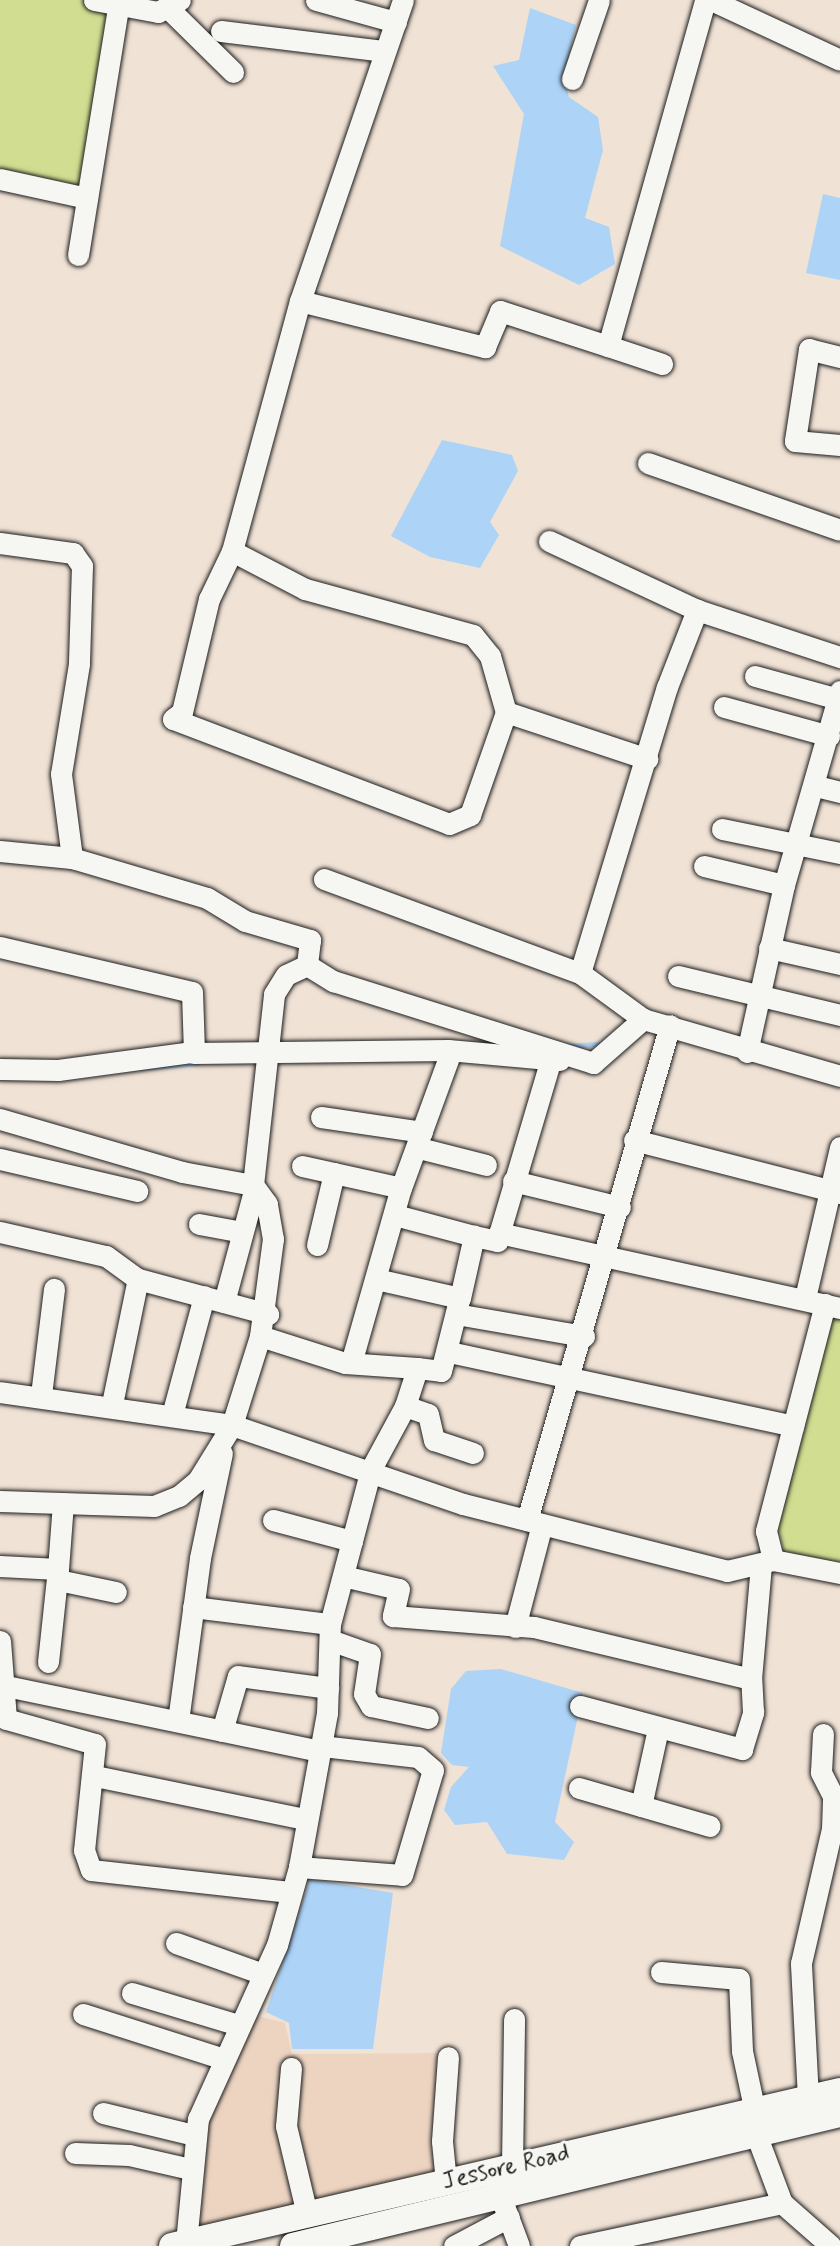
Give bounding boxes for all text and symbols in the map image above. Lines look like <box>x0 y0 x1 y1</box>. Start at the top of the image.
street label: Jessore Road <box>439 2139 573 2197</box>

